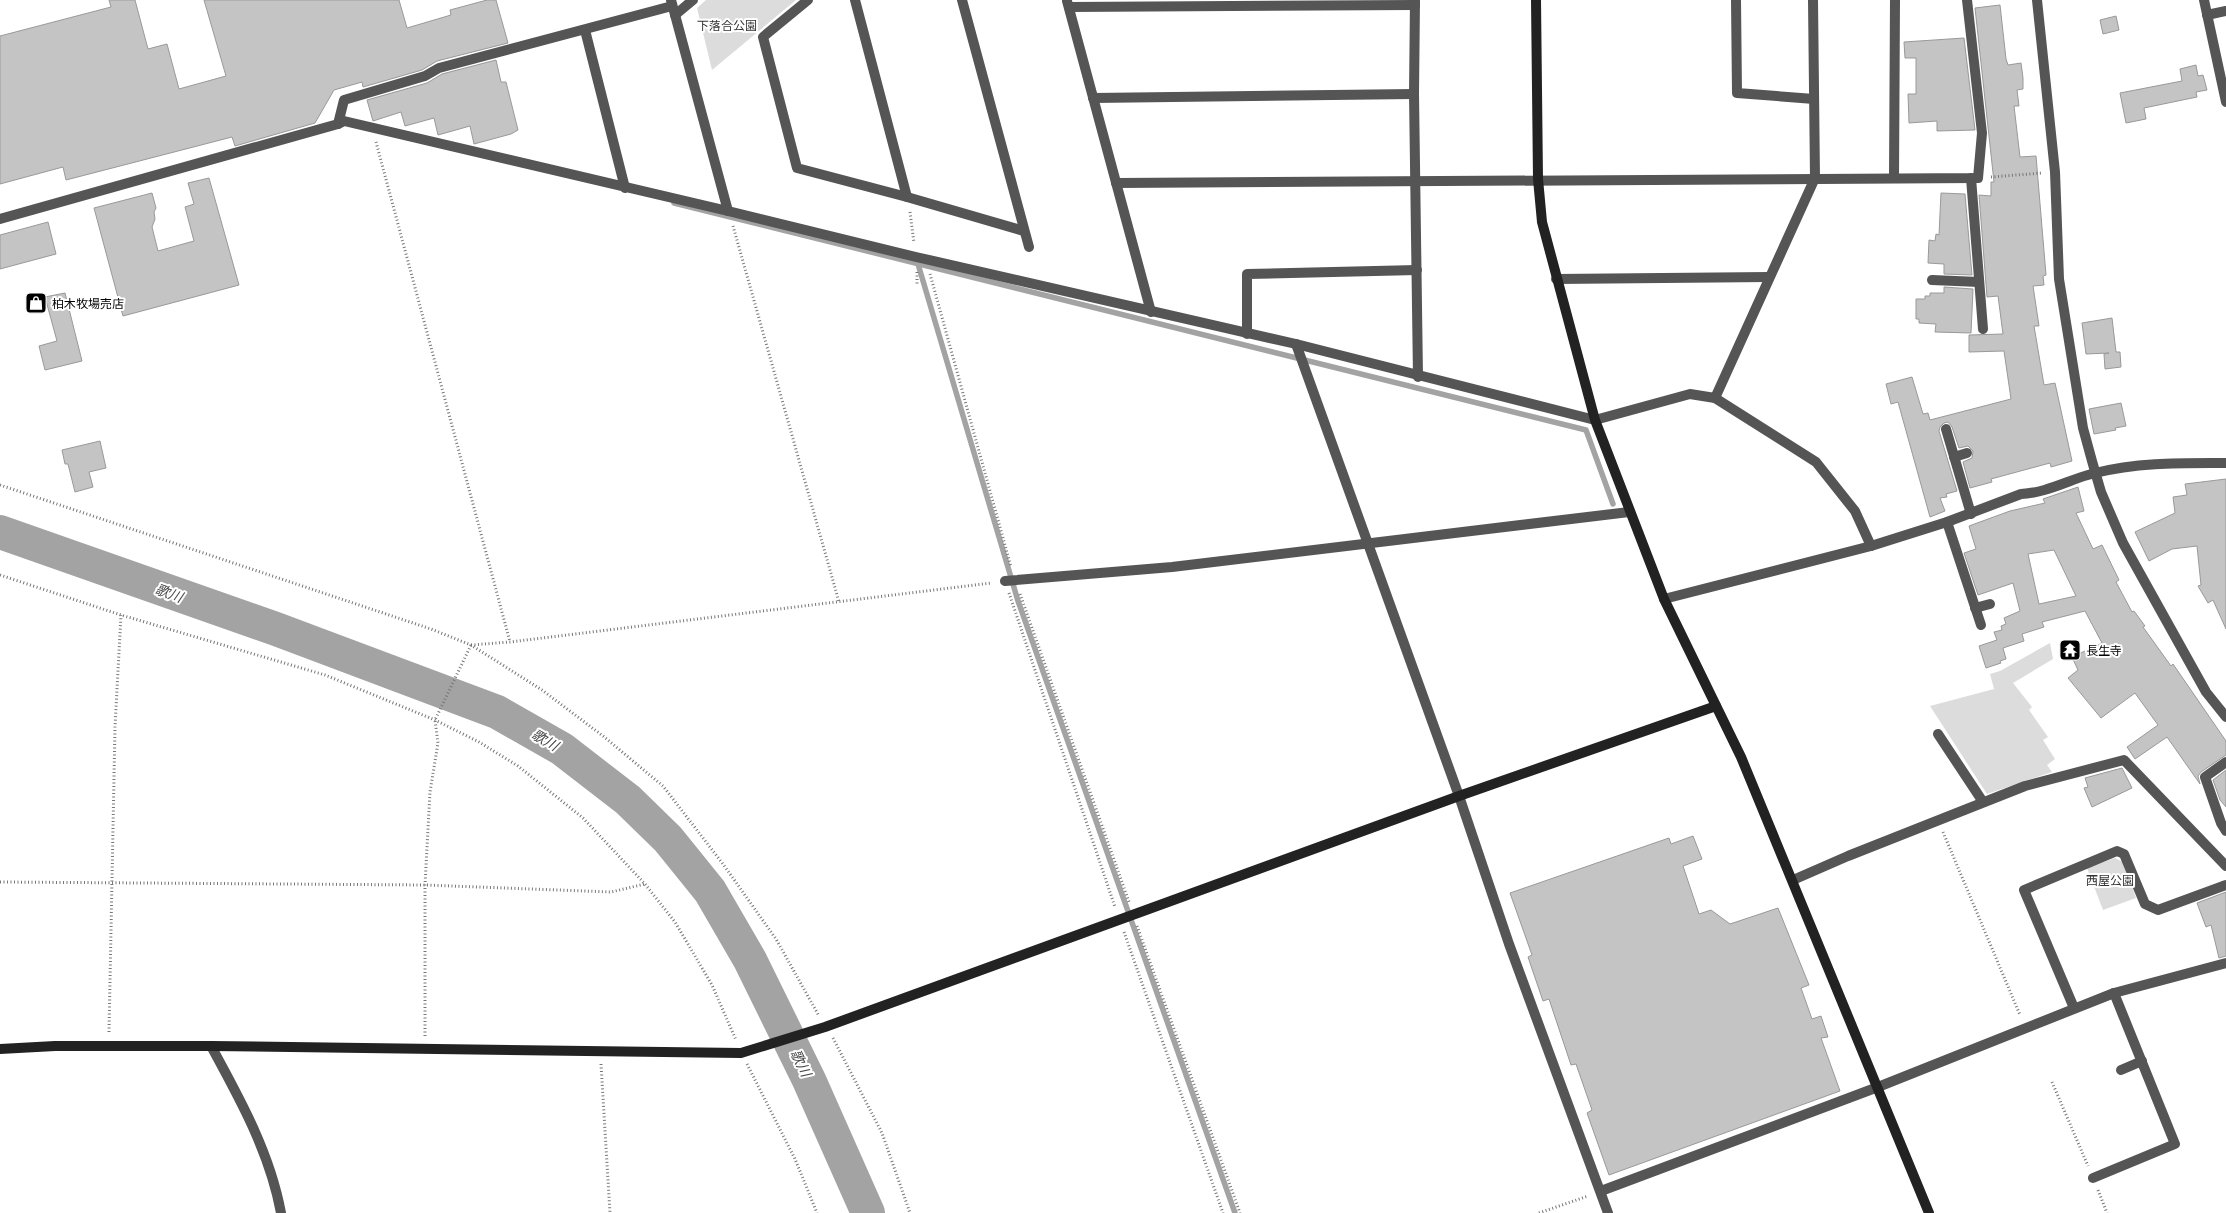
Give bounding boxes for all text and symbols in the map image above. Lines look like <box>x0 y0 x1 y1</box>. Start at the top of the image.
park label: 下落合公園 <box>697 18 757 33</box>
shop icon: 柏木牧場売店 <box>24 291 48 315</box>
place label: 柏木牧場売店 <box>52 296 124 311</box>
water label: 歌川 <box>153 580 187 607</box>
temple icon: 長生寺 <box>2058 638 2082 662</box>
place label: 長生寺 <box>2086 643 2122 658</box>
water label: 歌川 <box>528 725 563 756</box>
park label: 西屋公園 <box>2086 873 2134 888</box>
water label: 歌川 <box>787 1046 816 1081</box>

